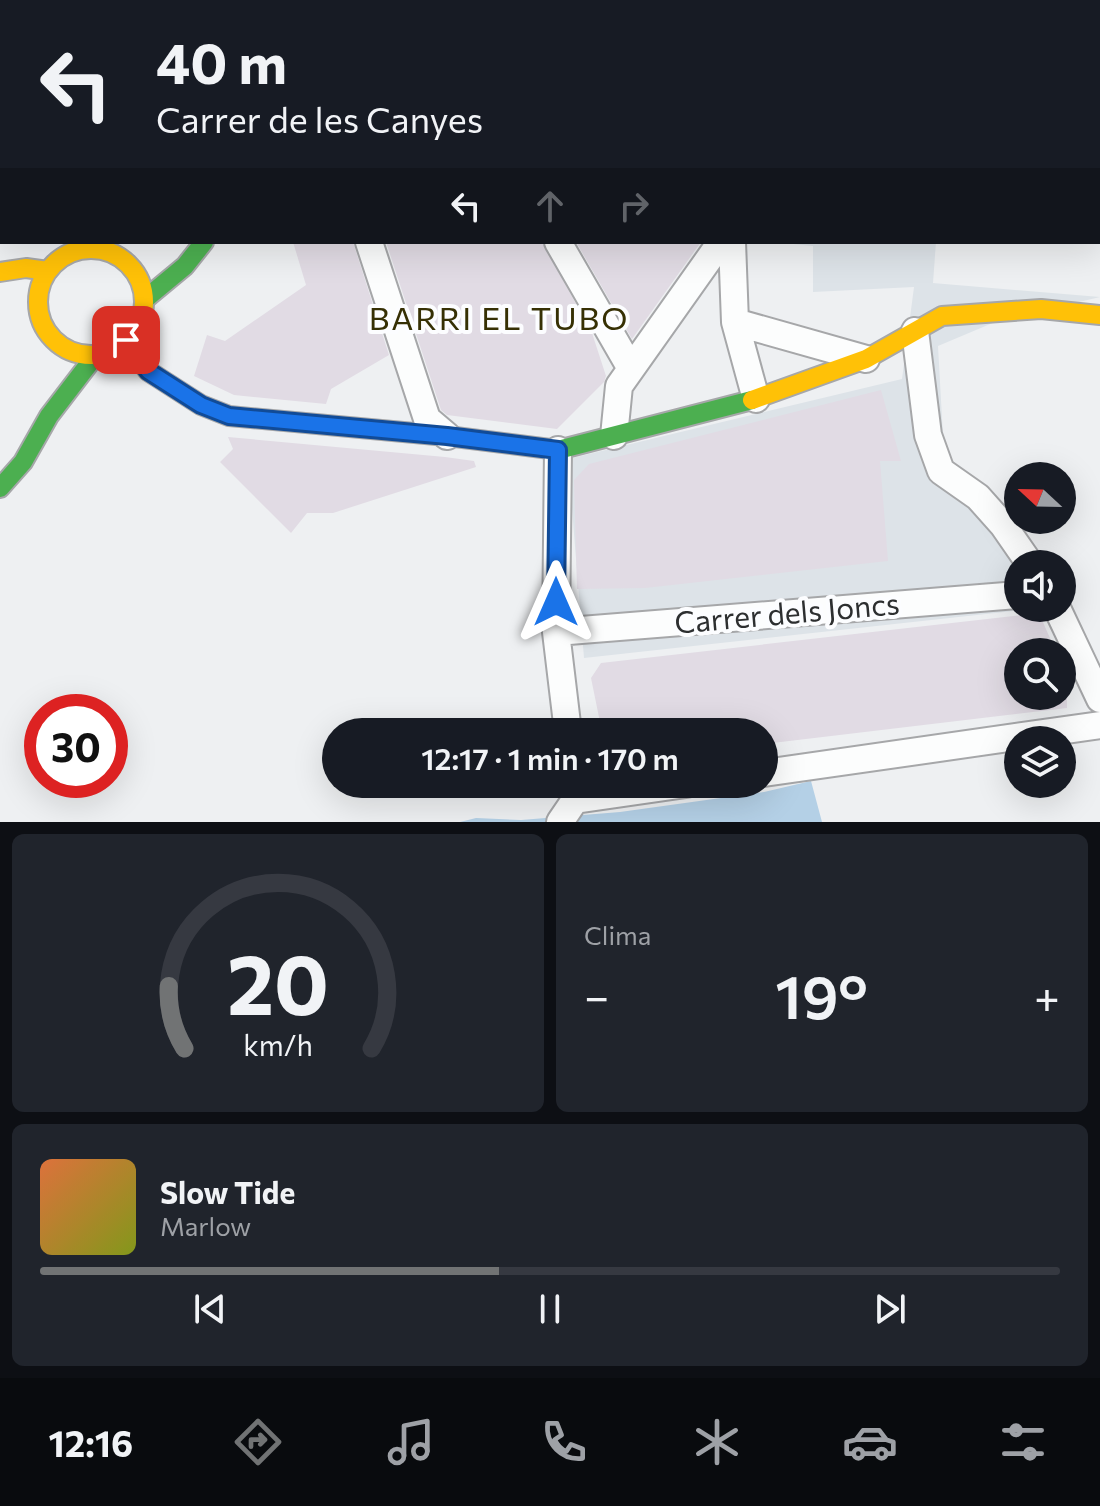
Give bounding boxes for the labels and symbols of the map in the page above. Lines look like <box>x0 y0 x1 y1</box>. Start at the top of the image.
district label: BARRI EL TUBO <box>369 297 629 337</box>
pin <box>92 306 160 374</box>
north arrow <box>1004 462 1076 534</box>
position arrow <box>514 560 598 644</box>
street label: Carrer dels Joncs <box>673 583 901 640</box>
speed limit sign: 30 <box>24 694 128 798</box>

